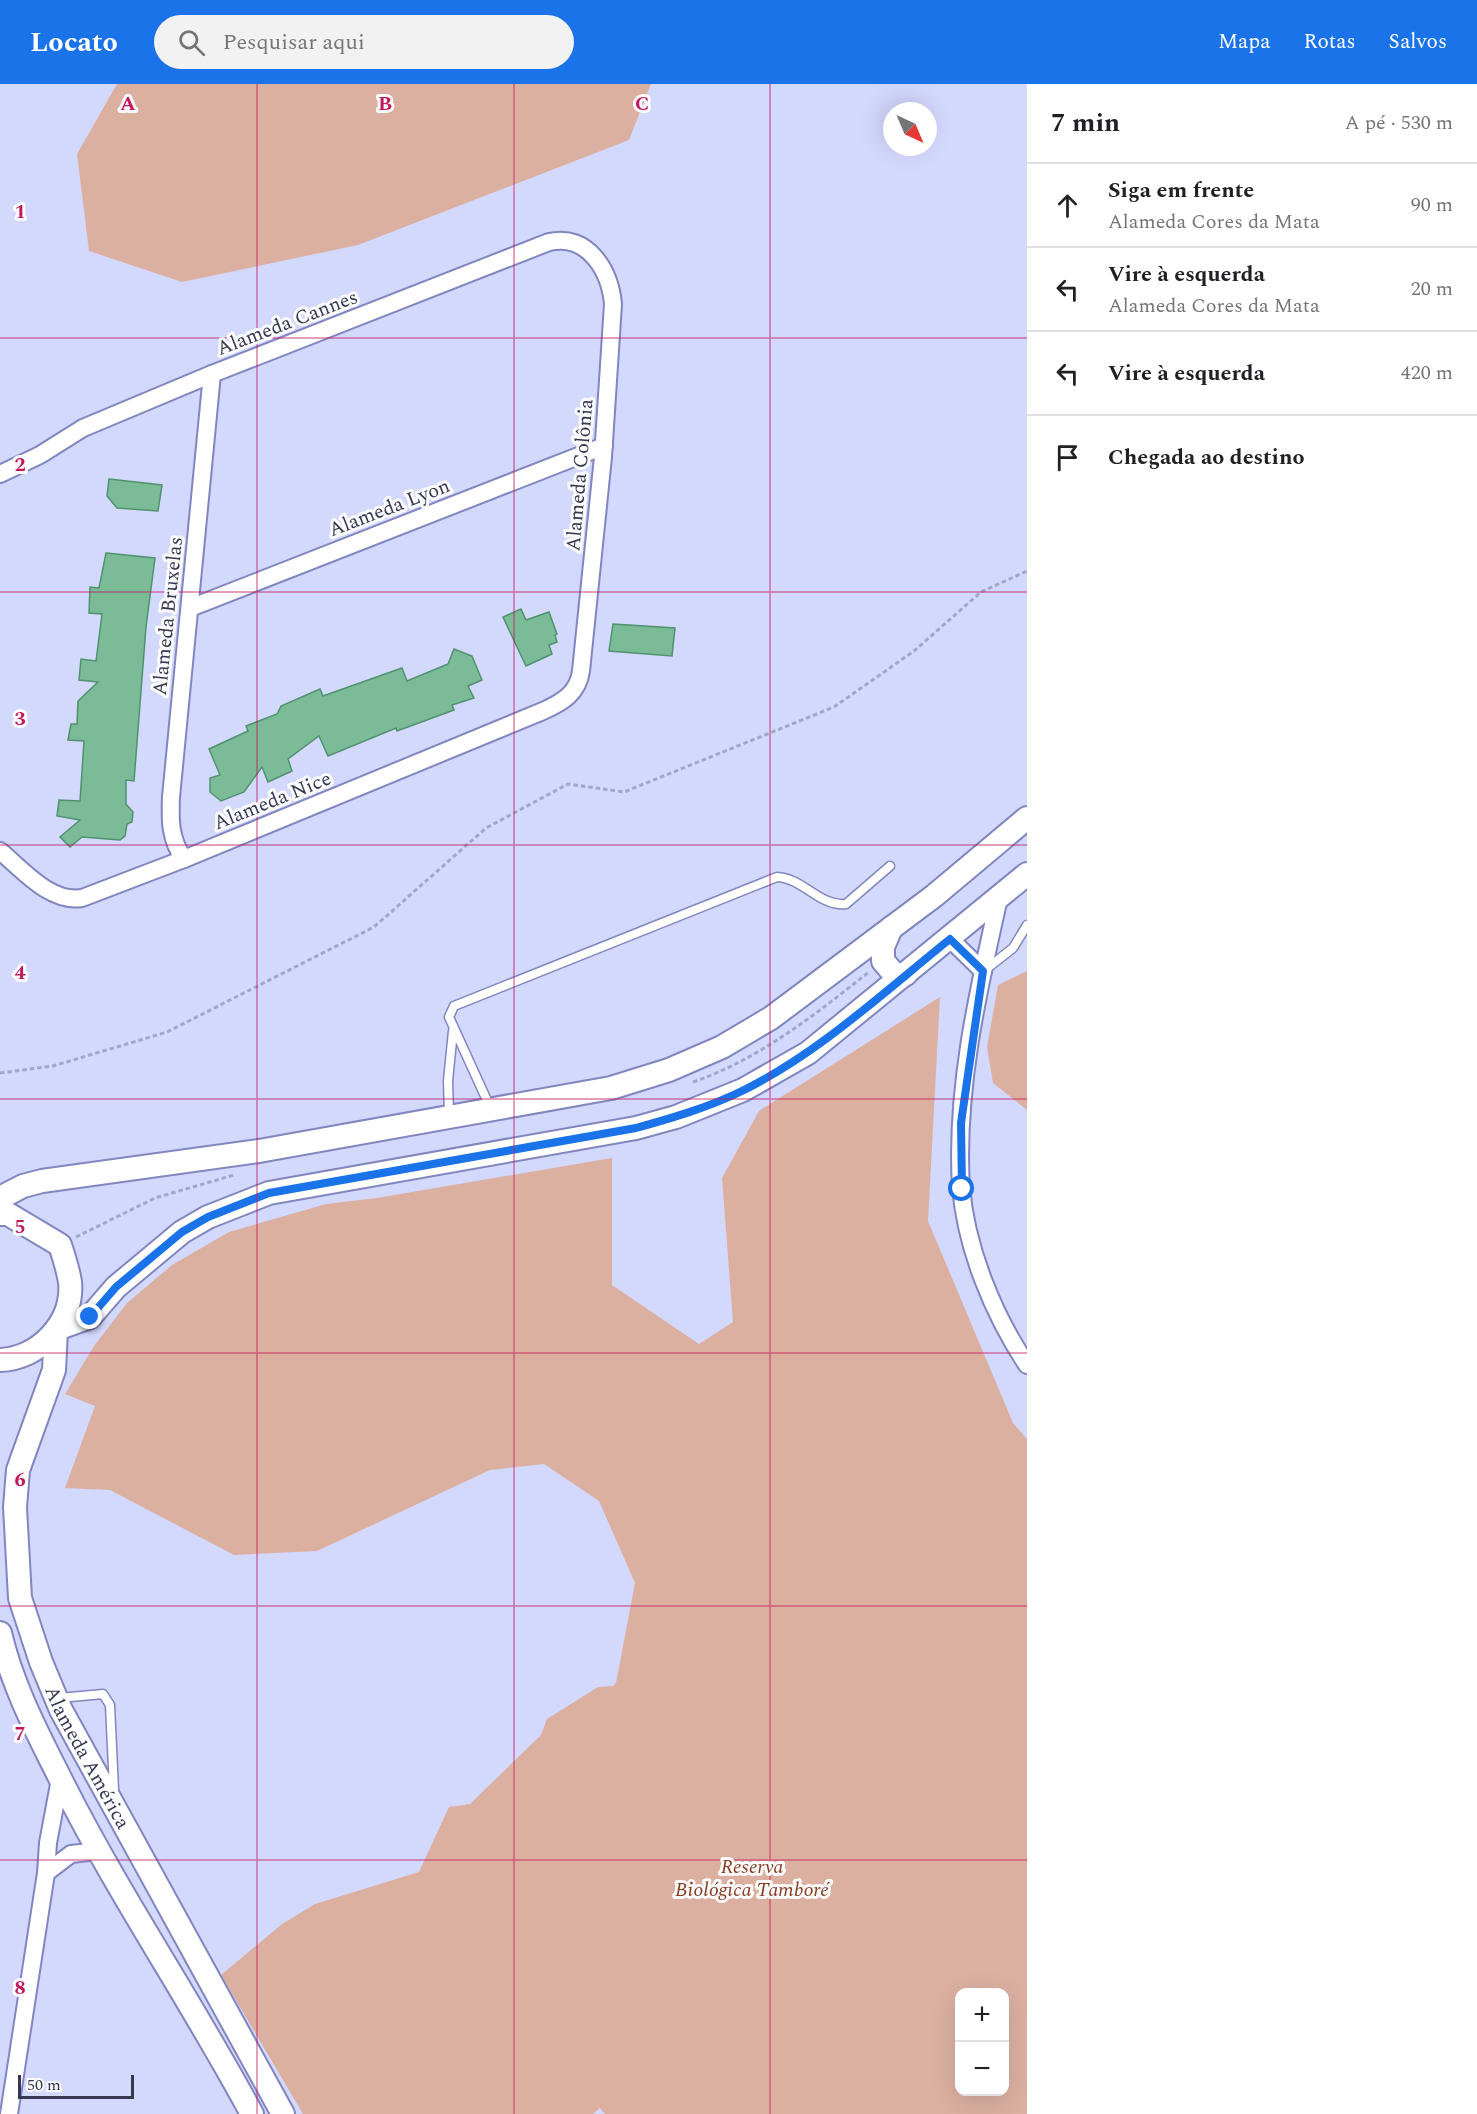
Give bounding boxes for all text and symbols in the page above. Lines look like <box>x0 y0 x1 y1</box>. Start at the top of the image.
search box <box>154 15 574 69</box>
text: Locato <box>30 21 118 64</box>
icon: search <box>175 26 208 59</box>
text: Pesquisar aqui <box>223 26 365 59</box>
text: Mapa <box>1218 26 1271 58</box>
text: Rotas <box>1304 26 1356 58</box>
text: Salvos <box>1389 26 1447 58</box>
text: A <box>120 89 136 119</box>
text: B <box>378 89 392 119</box>
text: C <box>635 89 649 119</box>
north arrow <box>883 102 937 156</box>
text: 7 min <box>1051 103 1120 143</box>
text: A pé · 530 m <box>1345 108 1453 138</box>
text: Siga em frente <box>1108 174 1254 207</box>
icon: ahead <box>1051 189 1084 222</box>
text: 90 m <box>1411 190 1453 220</box>
text: 1 <box>14 197 26 227</box>
text: Alameda Cores da Mata <box>1108 207 1320 237</box>
text: Vire à esquerda <box>1108 258 1265 291</box>
icon: left <box>1051 273 1084 306</box>
text: 20 m <box>1411 274 1453 304</box>
street label: Alameda Cannes <box>212 282 362 364</box>
text: Alameda Cores da Mata <box>1108 291 1320 321</box>
icon: left <box>1051 357 1084 390</box>
text: Vire à esquerda <box>1108 357 1265 390</box>
text: 420 m <box>1401 358 1453 388</box>
street label: Alameda Colônia <box>558 397 602 553</box>
icon: arrive <box>1051 441 1084 474</box>
text: Chegada ao destino <box>1108 441 1305 474</box>
text: 2 <box>14 450 26 480</box>
street label: Alameda Lyon <box>324 471 454 545</box>
street label: Alameda Bruxelas <box>145 535 191 697</box>
text: 3 <box>14 704 26 734</box>
street label: Alameda Nice <box>209 764 336 838</box>
text: 4 <box>14 958 26 988</box>
route start <box>948 1175 974 1201</box>
text: 5 <box>14 1212 26 1242</box>
route end <box>76 1303 102 1329</box>
text: 6 <box>14 1465 26 1495</box>
street label: Alameda América <box>36 1681 138 1835</box>
text: 7 <box>14 1719 26 1749</box>
park label: Reserva Biológica Tamboré <box>675 1852 831 1905</box>
text: 8 <box>14 1973 26 2003</box>
map controls <box>955 1988 1009 2096</box>
button: + <box>955 1988 1009 2042</box>
button: − <box>955 2042 1009 2096</box>
scale bar <box>18 2072 134 2100</box>
text: 50 m <box>27 2073 61 2097</box>

